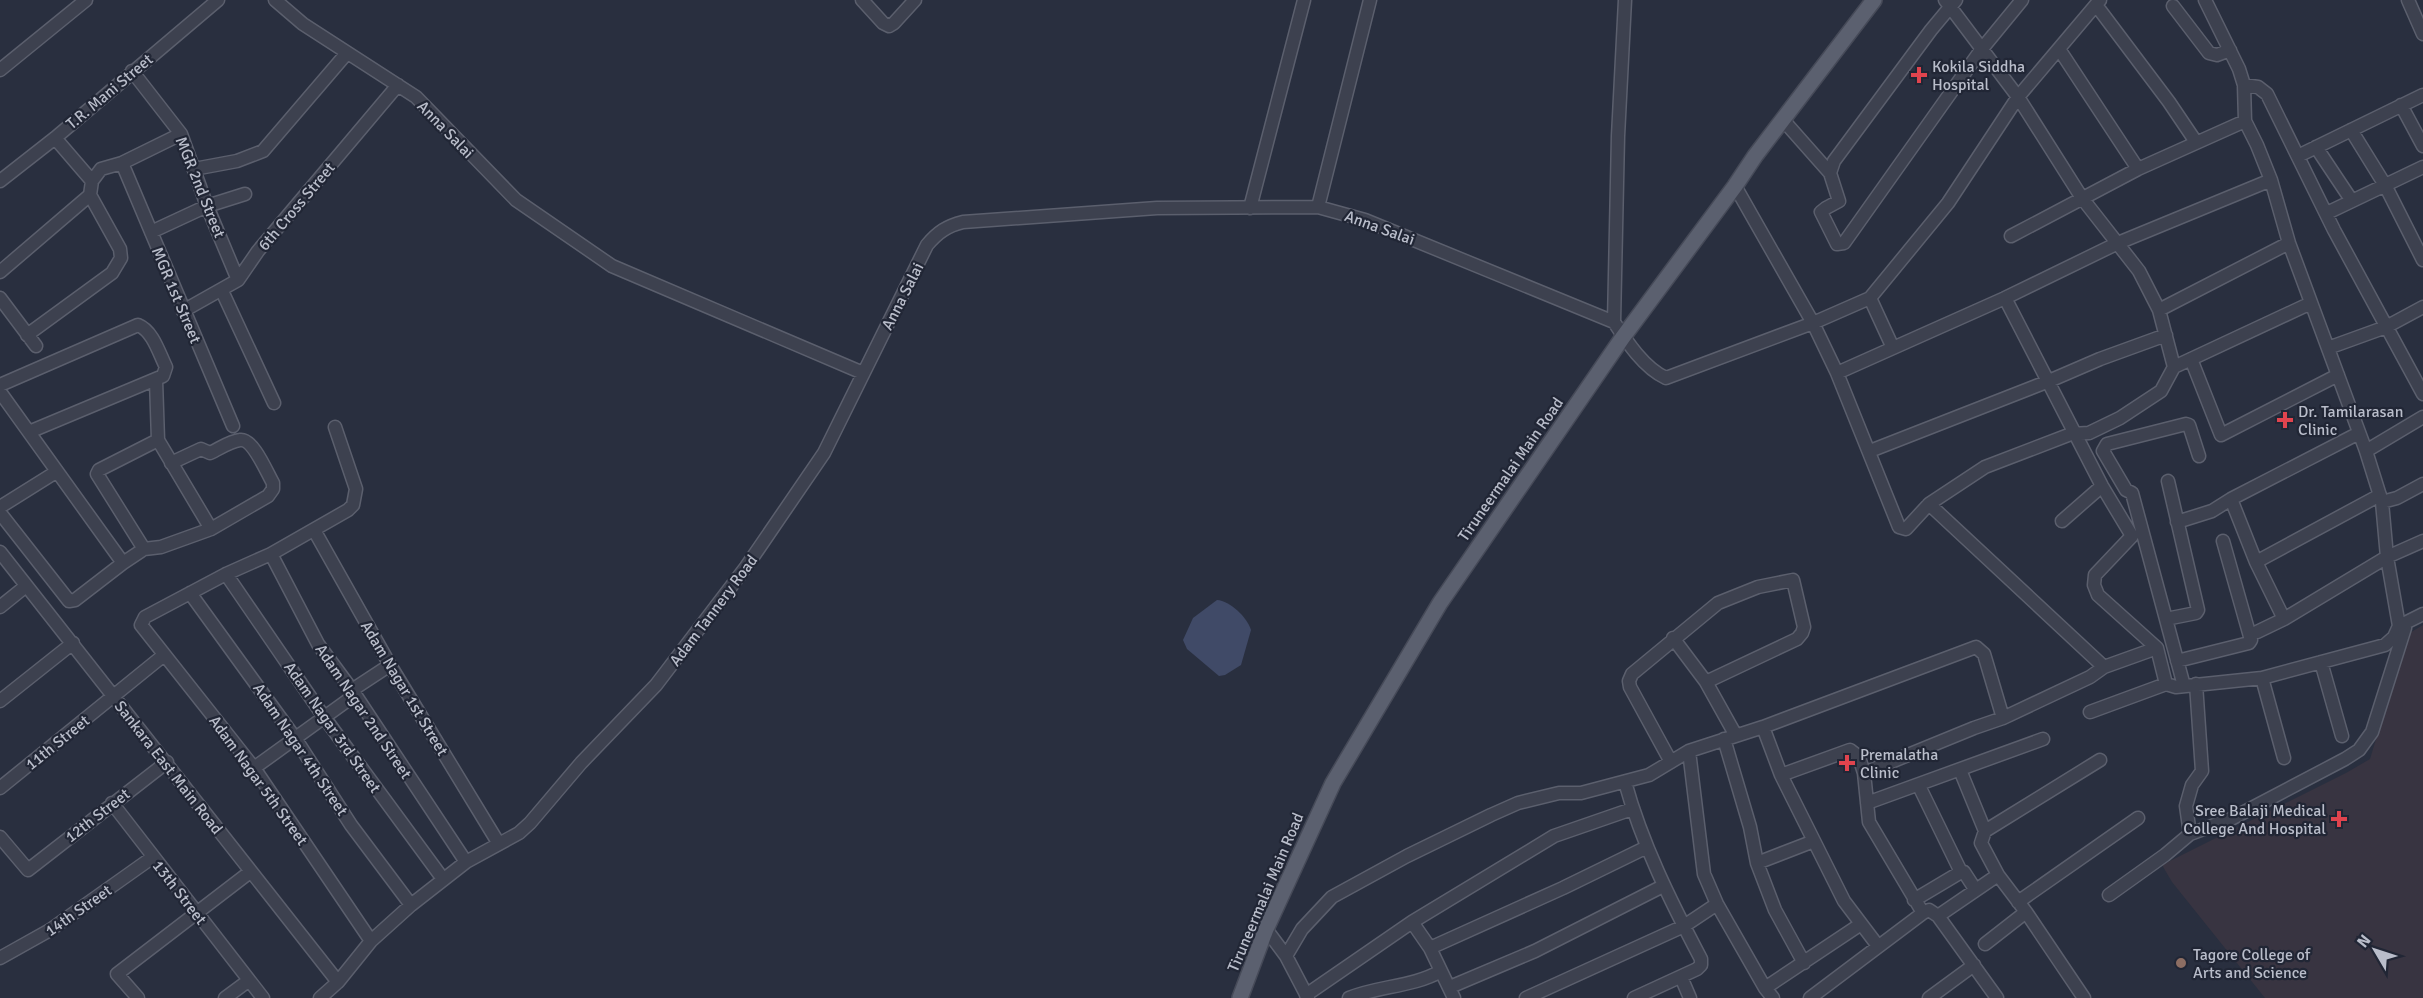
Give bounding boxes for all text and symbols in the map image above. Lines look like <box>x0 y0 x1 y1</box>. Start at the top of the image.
street label: T.R. Mani Street <box>62 49 157 134</box>
place label: Kokila Siddha Hospital <box>1932 57 2025 95</box>
marker: Kokila Siddha Hospital <box>1910 66 1928 84</box>
street label: Anna Salai <box>413 96 478 163</box>
street label: MGR 2nd Street <box>171 134 230 241</box>
street label: 6th Cross Street <box>254 158 340 255</box>
street label: Anna Salai <box>1342 206 1417 250</box>
street label: MGR 1st Street <box>147 244 206 347</box>
street label: Anna Salai <box>877 259 928 334</box>
street label: Tiruneermalai Main Road <box>1454 394 1568 545</box>
place label: Dr. Tamilarasan Clinic <box>2298 402 2403 440</box>
marker: Dr. Tamilarasan Clinic <box>2276 411 2294 429</box>
street label: Adam Tannery Road <box>665 551 762 670</box>
street label: Adam Nagar 1st Street <box>356 617 453 760</box>
street label: Adam Nagar 2nd Street <box>311 640 416 783</box>
street label: Adam Nagar 3rd Street <box>279 658 385 797</box>
street label: Adam Nagar 4th Street <box>248 679 352 820</box>
street label: Sankara East Main Road <box>110 697 227 839</box>
street label: 11th Street <box>21 711 94 775</box>
street label: Adam Nagar 5th Street <box>204 712 312 850</box>
place label: Premalatha Clinic <box>1860 745 1938 783</box>
marker: Premalatha Clinic <box>1838 754 1856 772</box>
street label: 12th Street <box>61 784 134 847</box>
place label: Sree Balaji Medical College And Hospital <box>2183 801 2326 839</box>
street label: Tiruneermalai Main Road <box>1223 810 1309 975</box>
marker: Sree Balaji Medical College And Hospital <box>2330 810 2348 828</box>
street label: 13th Street <box>148 856 211 929</box>
street label: 14th Street <box>41 880 116 941</box>
north arrow <box>2345 920 2405 980</box>
text: N <box>2353 931 2375 952</box>
place label: Tagore College of Arts and Science <box>2193 945 2311 983</box>
marker: Tagore College of Arts and Science <box>2174 956 2188 970</box>

